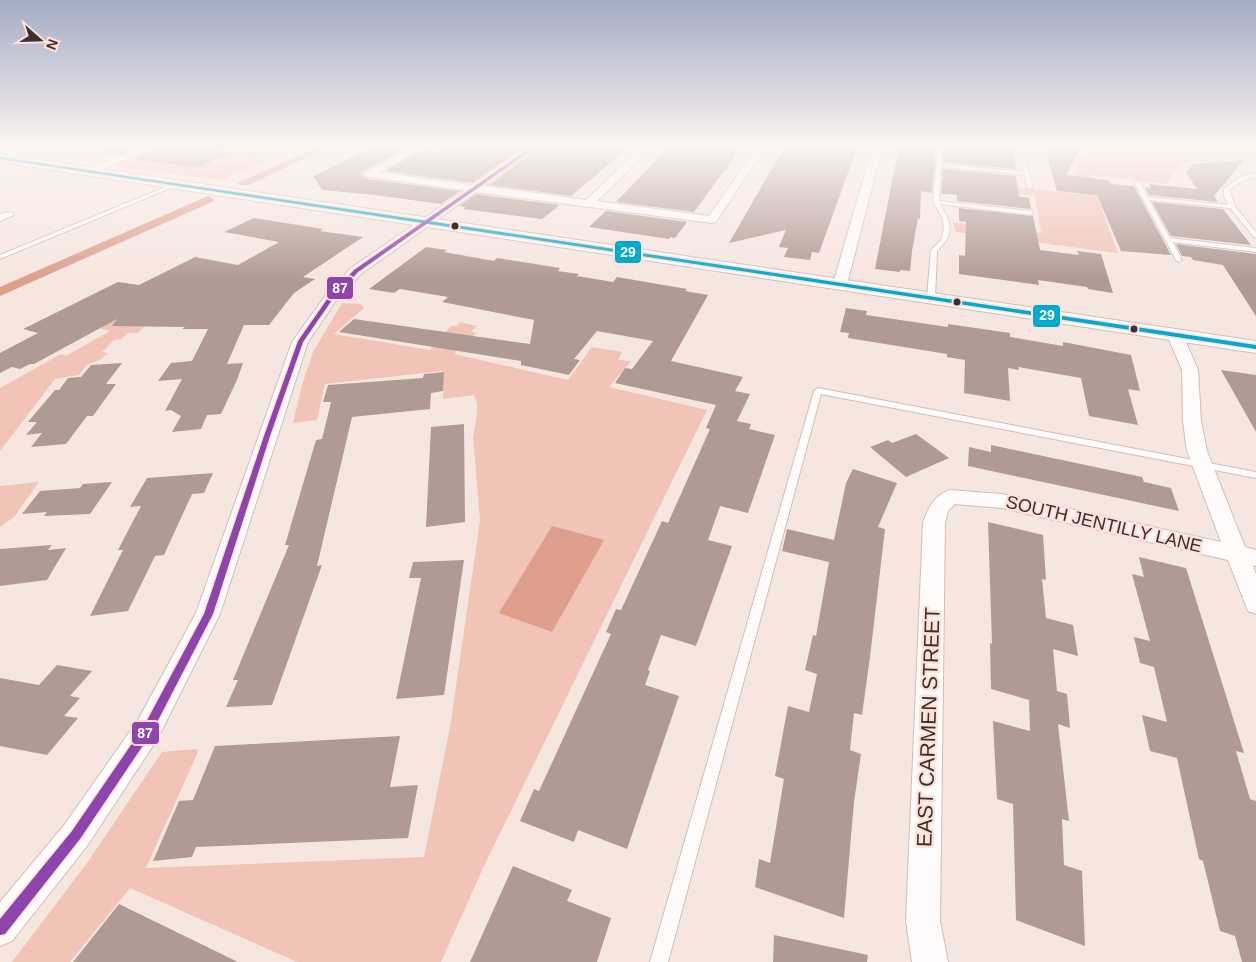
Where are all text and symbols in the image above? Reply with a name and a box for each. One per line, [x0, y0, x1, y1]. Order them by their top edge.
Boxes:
north arrow [15, 15, 65, 65]
text: N [43, 37, 61, 52]
unlabelled marker [450, 221, 460, 231]
line badge: 29 [614, 240, 642, 264]
text: 29 [620, 244, 636, 260]
line badge: 87 [326, 276, 354, 300]
text: 87 [332, 280, 348, 296]
unlabelled marker [952, 297, 962, 307]
line badge: 29 [1032, 304, 1061, 328]
text: 29 [1039, 307, 1055, 323]
unlabelled marker [1129, 324, 1139, 334]
street label: SOUTH JENTILLY LANE [1004, 492, 1204, 556]
street label: EAST CARMEN STREET [912, 607, 944, 847]
line badge: 87 [131, 721, 160, 745]
text: 87 [137, 725, 153, 741]

